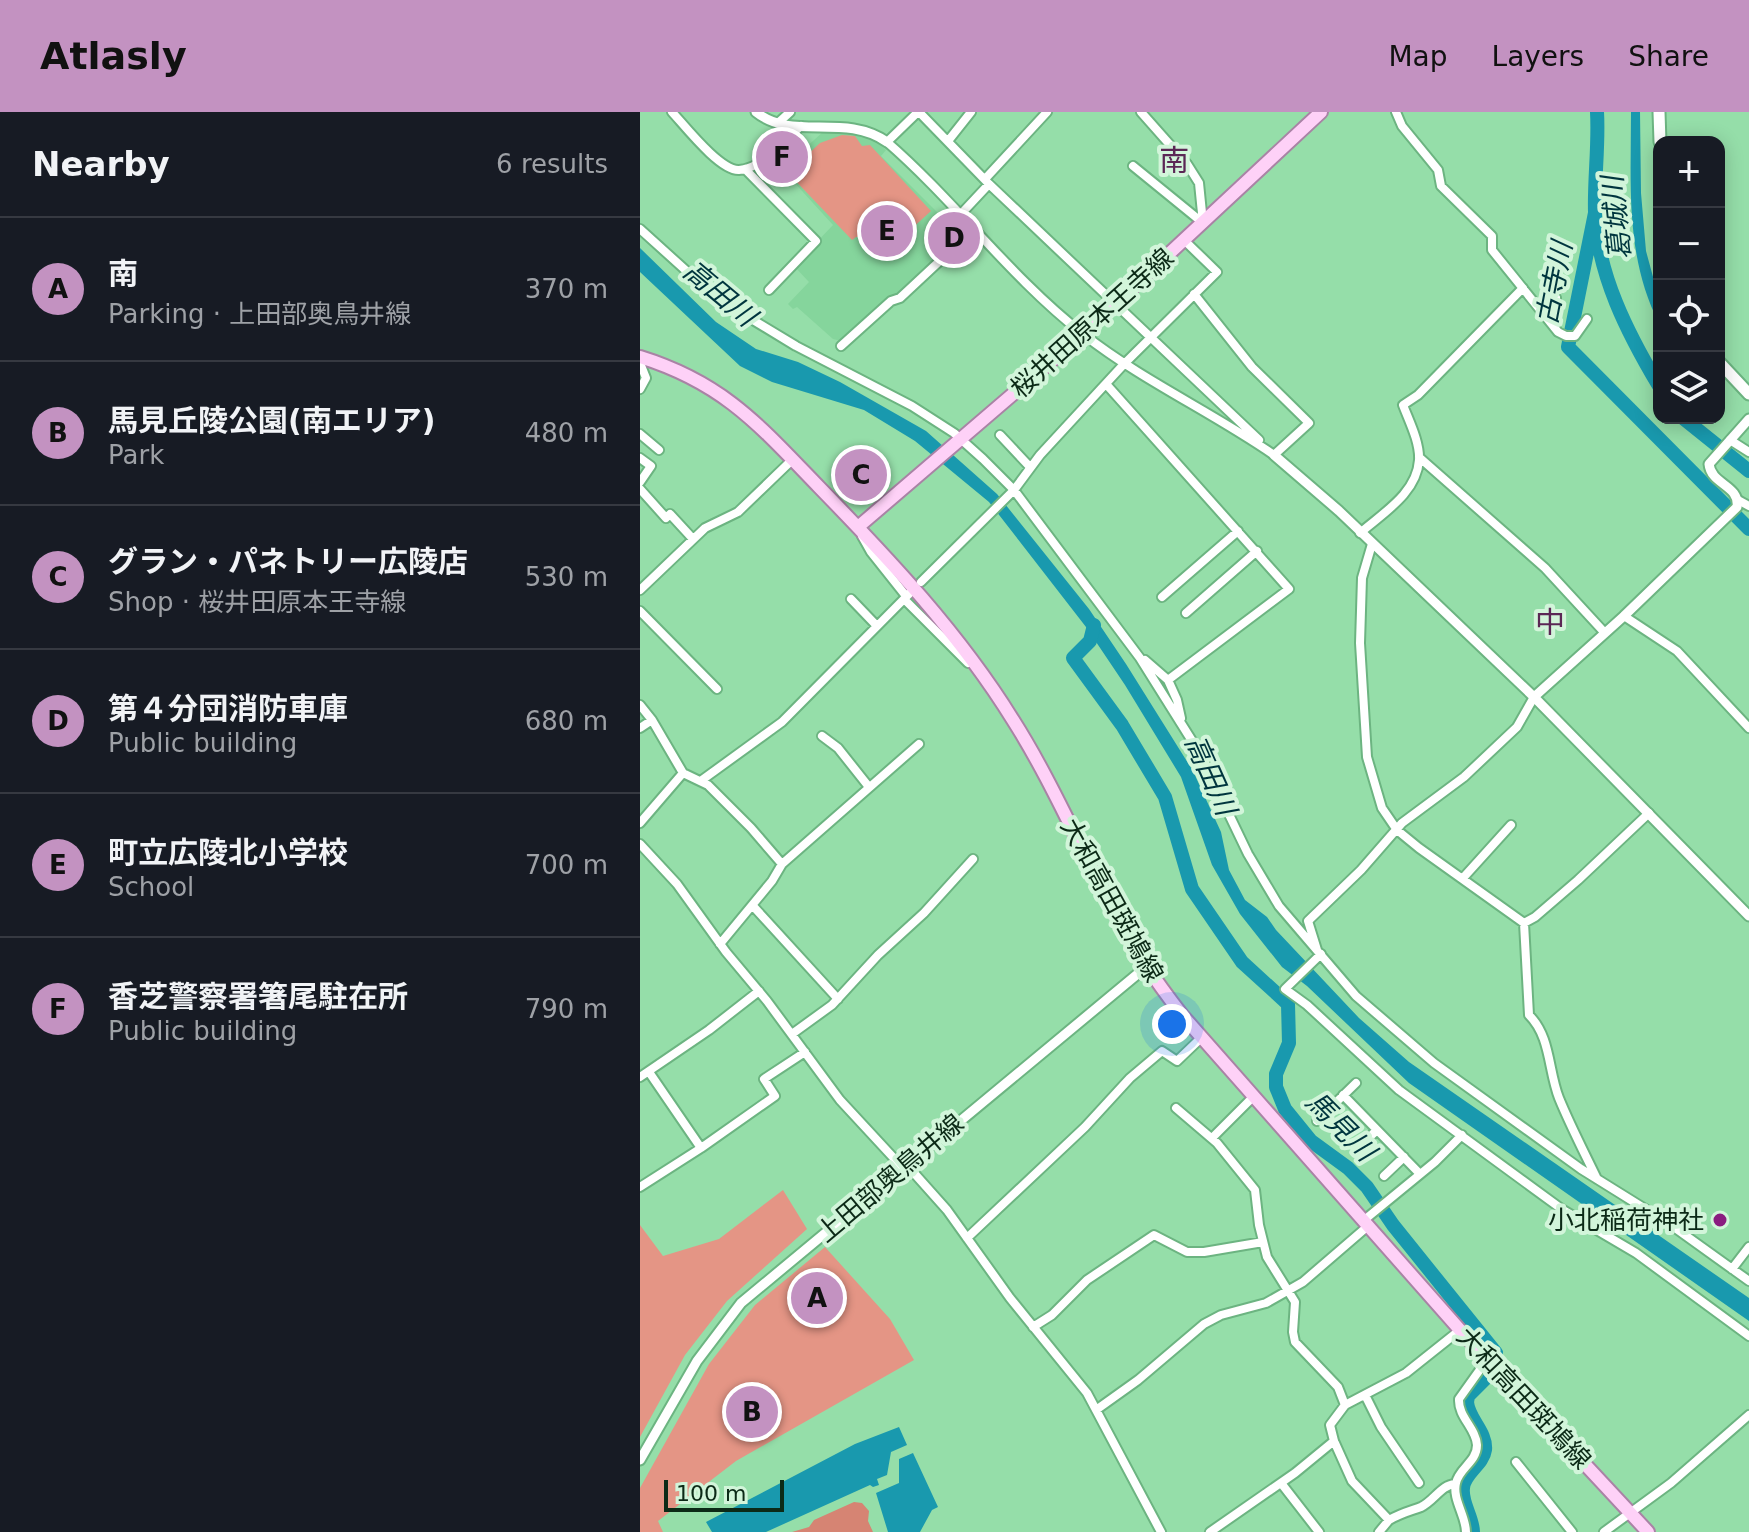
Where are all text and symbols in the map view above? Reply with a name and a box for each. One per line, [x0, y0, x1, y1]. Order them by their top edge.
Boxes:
text: Atlasly [40, 34, 187, 78]
text: Map [1388, 40, 1448, 73]
text: Layers [1492, 40, 1584, 73]
text: Share [1628, 40, 1709, 73]
pin: F [756, 127, 808, 187]
map controls [1653, 136, 1725, 424]
button: + [1653, 136, 1725, 208]
district label: 南 [1159, 143, 1189, 178]
text: Nearby [32, 144, 170, 184]
text: 6 results [496, 149, 608, 179]
water label: 葛城川 [1595, 171, 1637, 261]
pin: E [861, 201, 913, 261]
pin: D [928, 208, 980, 268]
button: − [1653, 208, 1725, 280]
water label: 古寺川 [1530, 236, 1579, 327]
street label: 桜井田原本王寺線 [1005, 242, 1179, 404]
water label: 高田川 [677, 254, 765, 335]
text: 南 [108, 256, 138, 291]
text: A [48, 274, 68, 304]
text: 370 m [525, 274, 608, 304]
button: locate [1653, 280, 1725, 352]
text: Parking · 上田部奥鳥井線 [108, 299, 411, 329]
button: layers [1653, 352, 1725, 424]
text: 馬見丘陵公園(南エリア) [108, 403, 435, 438]
text: B [48, 418, 68, 448]
text: 480 m [525, 418, 608, 448]
text: Park [108, 440, 164, 470]
pin: C [835, 445, 887, 505]
text: グラン・パネトリー広陵店 [108, 544, 468, 579]
text: C [48, 562, 68, 592]
text: 530 m [525, 562, 608, 592]
text: Shop · 桜井田原本王寺線 [108, 587, 406, 617]
district label: 中 [1535, 605, 1565, 640]
text: 第４分団消防車庫 [108, 691, 348, 726]
text: D [47, 706, 69, 736]
text: 680 m [525, 706, 608, 736]
text: Public building [108, 728, 297, 758]
water label: 高田川 [1178, 730, 1244, 823]
street label: 大和高田斑鳩線 [1055, 813, 1169, 987]
text: 町立広陵北小学校 [108, 835, 348, 870]
text: E [49, 850, 67, 880]
text: 700 m [525, 850, 608, 880]
text: School [108, 872, 194, 902]
text: 香芝警察署箸尾駐在所 [108, 979, 408, 1014]
text: F [49, 994, 67, 1024]
text: 790 m [525, 994, 608, 1024]
your location [1152, 1004, 1192, 1044]
text: Public building [108, 1016, 297, 1046]
water label: 馬見川 [1299, 1085, 1384, 1170]
street label: 上田部奥鳥井線 [811, 1108, 969, 1248]
place label: 小北稲荷神社 [1548, 1205, 1704, 1235]
marker: 小北稲荷神社 [1711, 1211, 1729, 1229]
pin: A [791, 1268, 843, 1328]
street label: 大和高田斑鳩線 [1451, 1321, 1597, 1475]
pin: B [726, 1382, 778, 1442]
scale bar [664, 1476, 784, 1512]
text: 100 m [676, 1481, 746, 1506]

